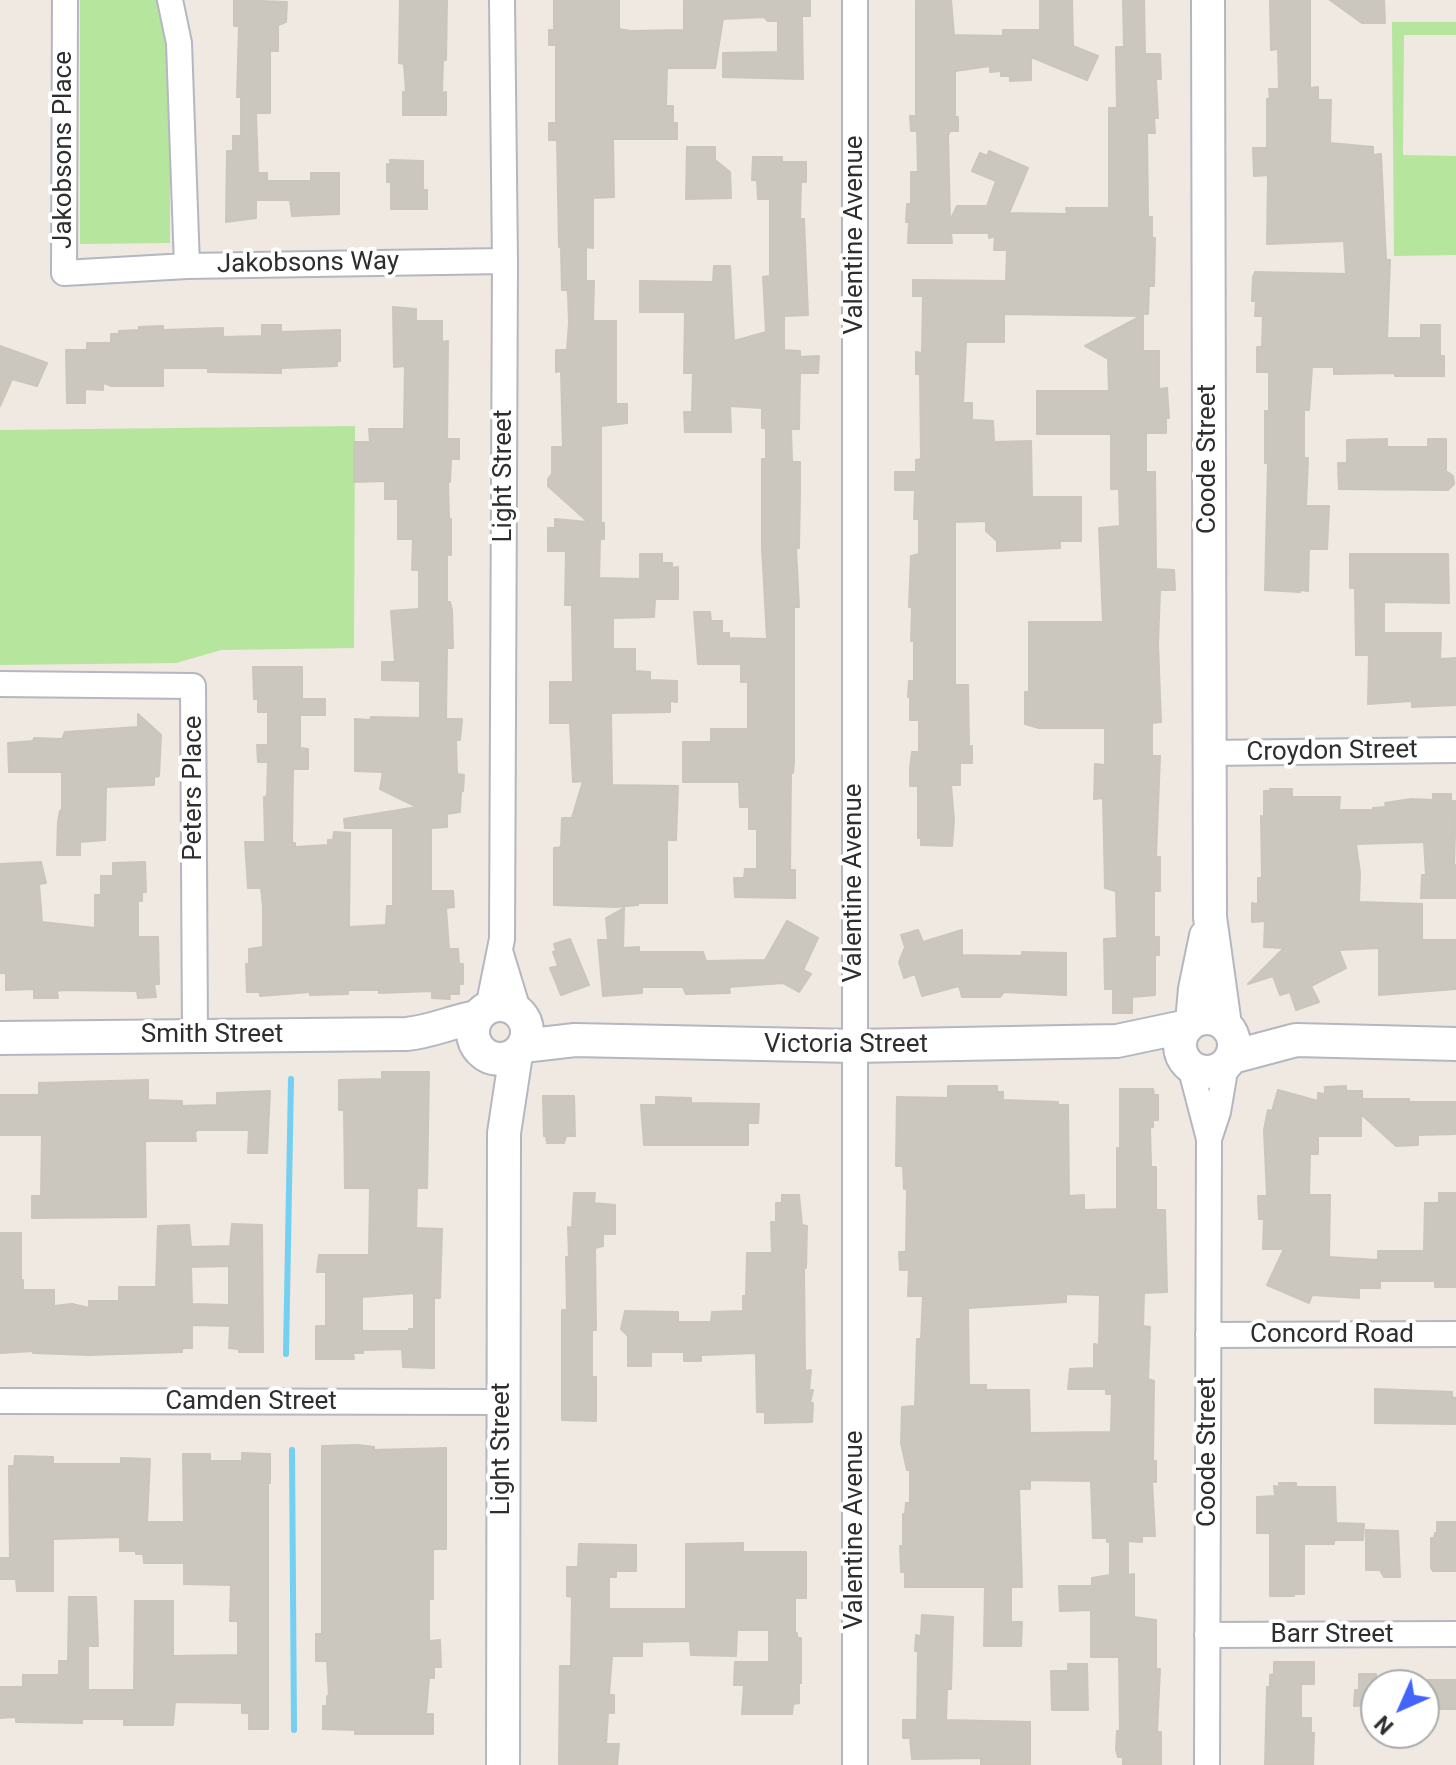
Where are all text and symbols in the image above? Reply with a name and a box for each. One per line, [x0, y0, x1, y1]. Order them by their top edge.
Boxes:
street label: Jakobsons Place [48, 51, 80, 249]
street label: Valentine Avenue [839, 135, 871, 335]
street label: Jakobsons Way [217, 247, 399, 281]
street label: Coode Street [1192, 384, 1224, 534]
street label: Light Street [488, 410, 520, 542]
street label: Peters Place [178, 715, 210, 861]
street label: Croydon Street [1246, 735, 1418, 769]
street label: Valentine Avenue [838, 783, 870, 983]
street label: Smith Street [141, 1019, 283, 1051]
street label: Victoria Street [764, 1029, 928, 1061]
street label: Concord Road [1250, 1319, 1414, 1351]
street label: Coode Street [1192, 1377, 1224, 1527]
street label: Light Street [486, 1383, 518, 1515]
street label: Camden Street [165, 1386, 337, 1418]
street label: Valentine Avenue [839, 1430, 871, 1630]
street label: Barr Street [1270, 1619, 1394, 1651]
north arrow [1360, 1669, 1440, 1749]
text: N [1370, 1711, 1398, 1739]

